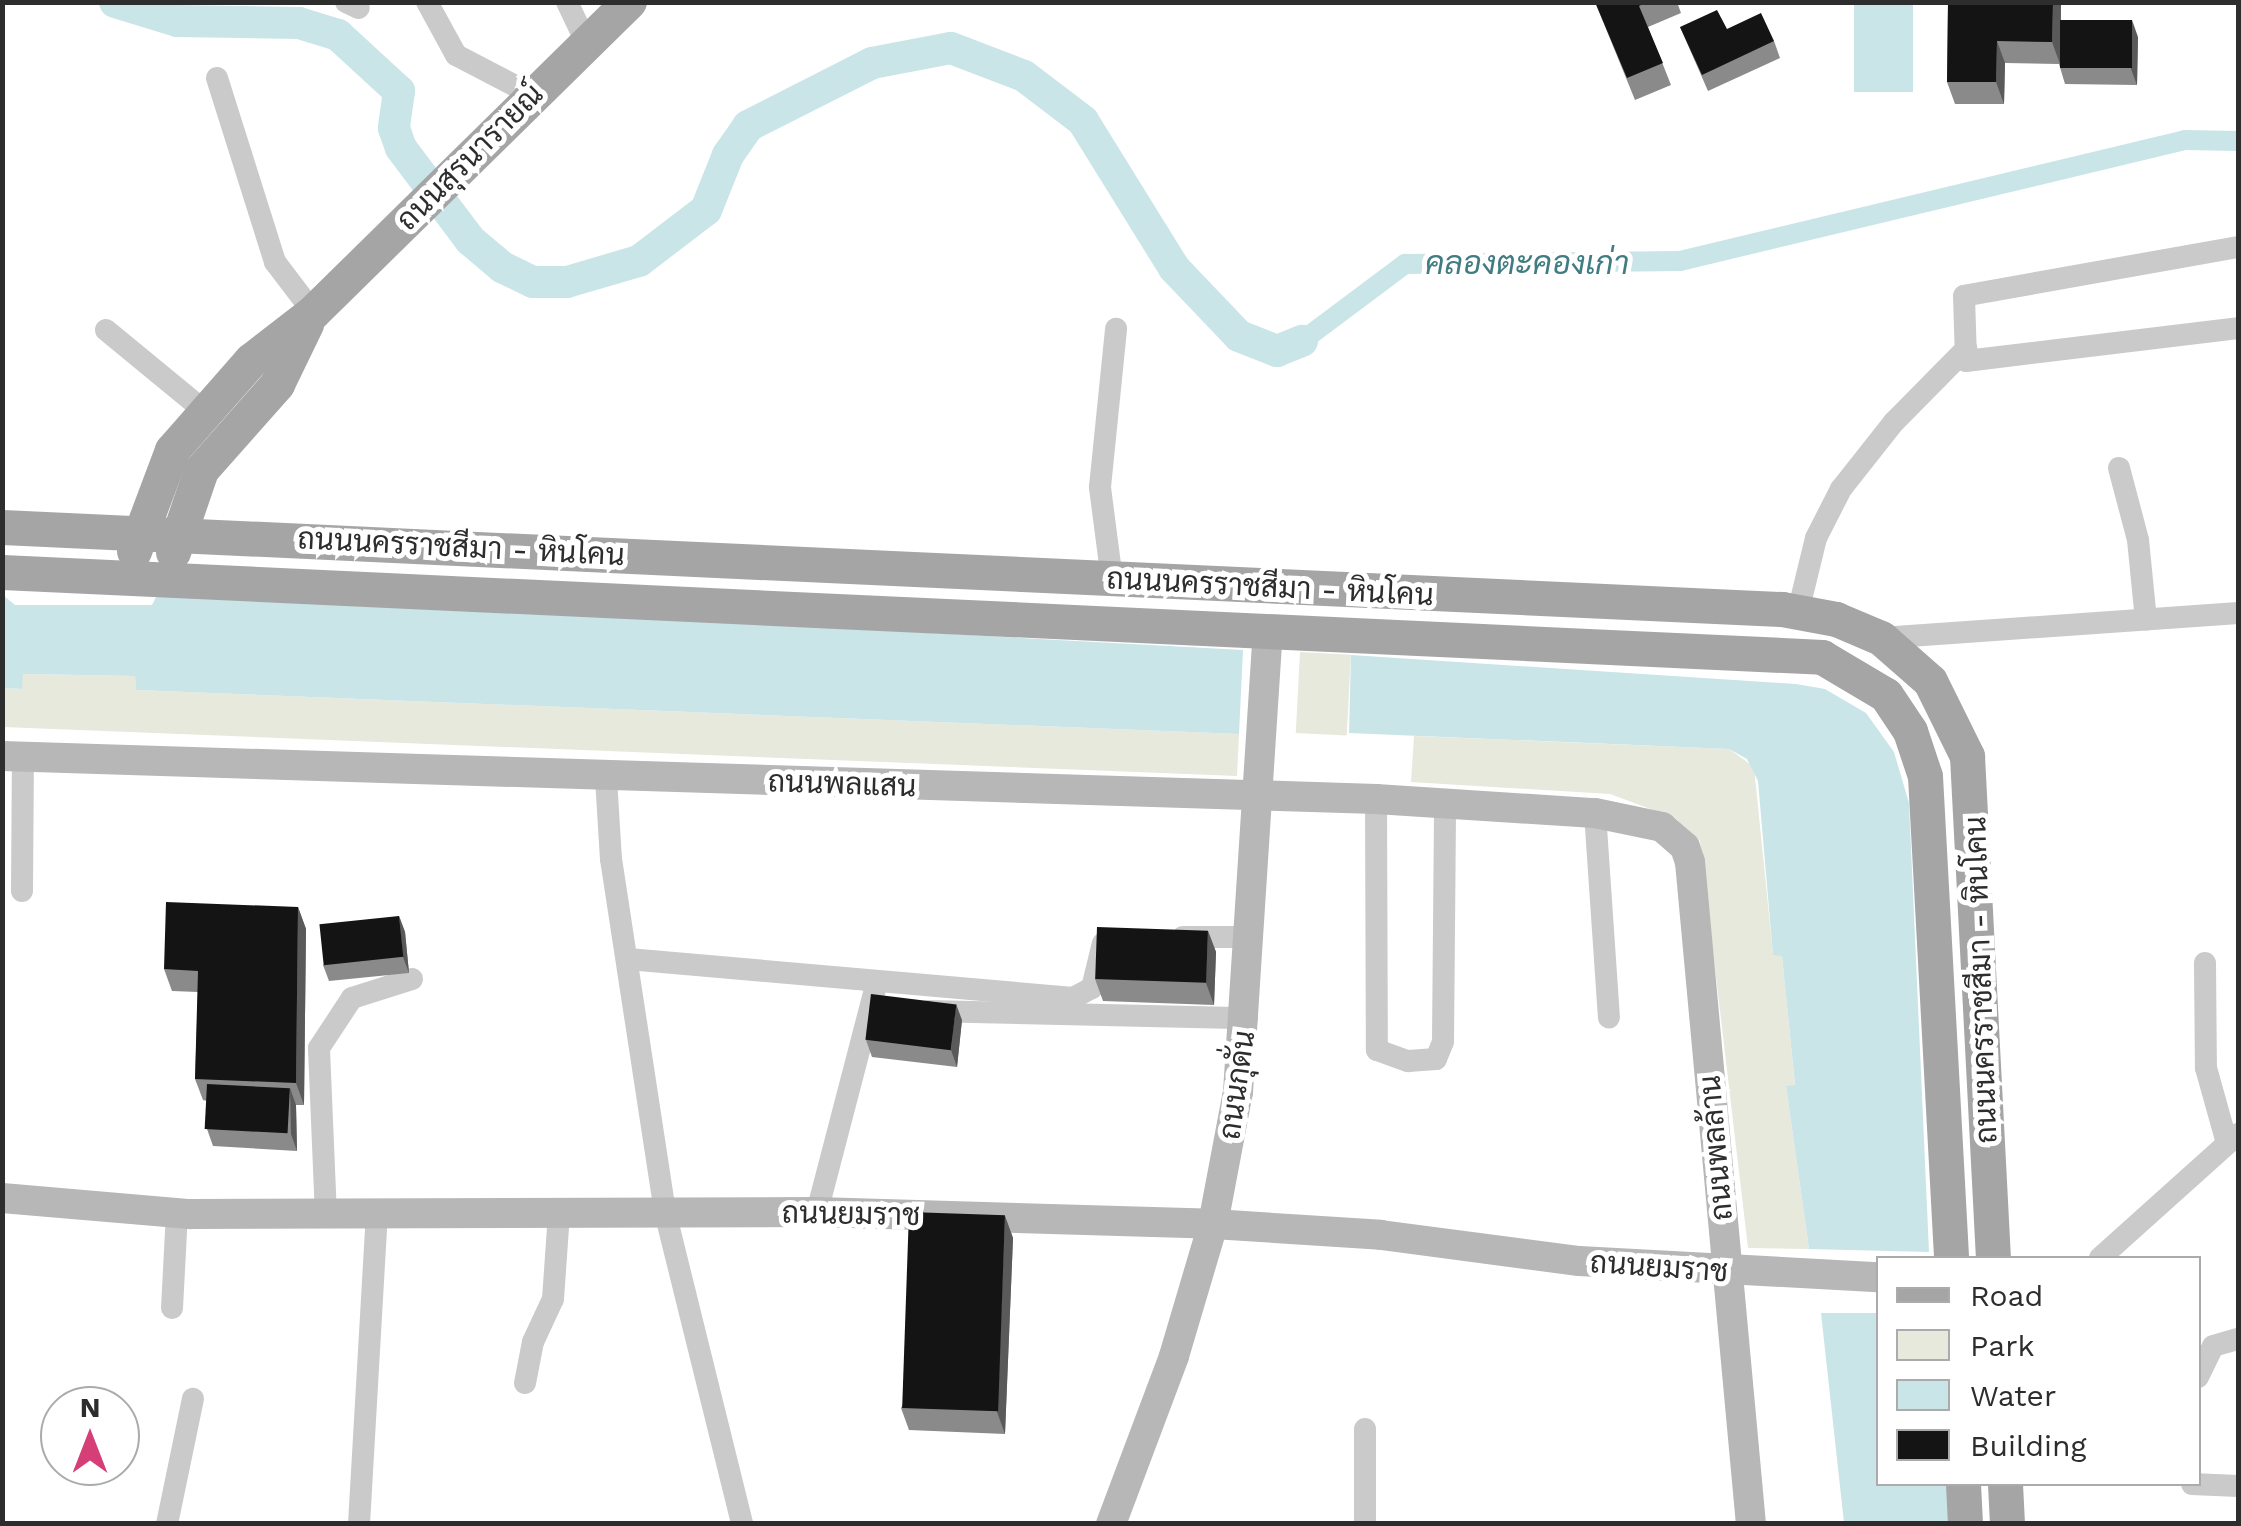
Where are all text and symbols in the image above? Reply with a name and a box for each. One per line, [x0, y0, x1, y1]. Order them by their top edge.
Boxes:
street label: ถนนสุรนารายณ์ [389, 76, 551, 238]
water label: คลองตะคองเก่า [1425, 244, 1629, 282]
street label: ถนนนครราชสีมา - หินโคน [297, 520, 625, 574]
street label: ถนนนครราชสีมา - หินโคน [1106, 560, 1434, 614]
street label: ถนนพลแสน [767, 763, 917, 805]
street label: ถนนนครราชสีมา - หินโคน [1957, 816, 2005, 1144]
street label: ถนนกุดั่น [1212, 1028, 1262, 1142]
street label: ถนนพลล้าน [1692, 1074, 1740, 1222]
street label: ถนนยมราช [781, 1195, 921, 1233]
street label: ถนนยมราช [1589, 1244, 1729, 1290]
legend [1876, 1256, 2201, 1486]
text: Road [1970, 1278, 2043, 1313]
text: Park [1970, 1328, 2035, 1363]
text: Water [1970, 1378, 2056, 1413]
north arrow [40, 1386, 140, 1486]
text: N [80, 1391, 100, 1424]
text: Building [1970, 1428, 2087, 1463]

